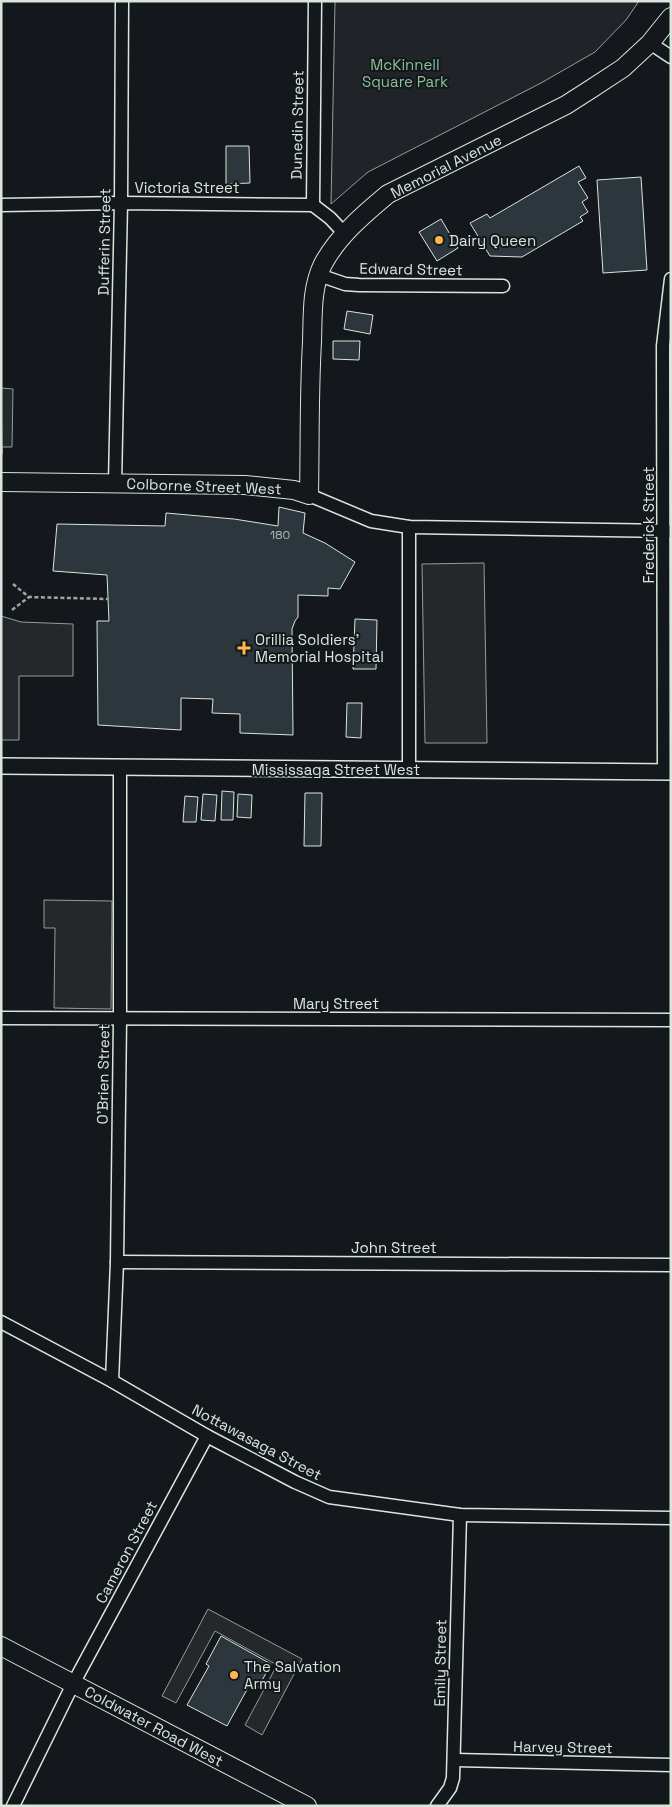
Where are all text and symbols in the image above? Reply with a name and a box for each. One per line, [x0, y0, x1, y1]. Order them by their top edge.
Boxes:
park label: McKinnell Square Park [362, 55, 448, 91]
street label: Dunedin Street [287, 70, 307, 180]
street label: Memorial Avenue [387, 130, 505, 202]
street label: Victoria Street [134, 178, 240, 197]
street label: Dufferin Street [94, 188, 114, 296]
place label: Dairy Queen [449, 231, 536, 250]
marker: Dairy Queen [433, 234, 445, 246]
street label: Edward Street [359, 259, 463, 279]
street label: Frederick Street [639, 466, 658, 583]
street label: Colborne Street West [126, 474, 282, 498]
house number: 180 [270, 527, 290, 543]
place label: Orillia Soldiers' Memorial Hospital [255, 630, 384, 666]
marker: Orillia Soldiers' Memorial Hospital [237, 641, 251, 655]
street label: Mississaga Street West [252, 760, 420, 779]
street label: Mary Street [293, 994, 379, 1013]
street label: O'Brien Street [93, 1023, 113, 1124]
street label: John Street [351, 1238, 437, 1257]
street label: Nottawasaga Street [189, 1400, 325, 1484]
street label: Cameron Street [91, 1497, 161, 1607]
street label: Emily Street [430, 1619, 450, 1707]
place label: The Salvation Army [244, 1657, 341, 1693]
marker: The Salvation Army [228, 1669, 240, 1681]
street label: Coldwater Road West [81, 1681, 227, 1771]
street label: Harvey Street [513, 1737, 613, 1757]

